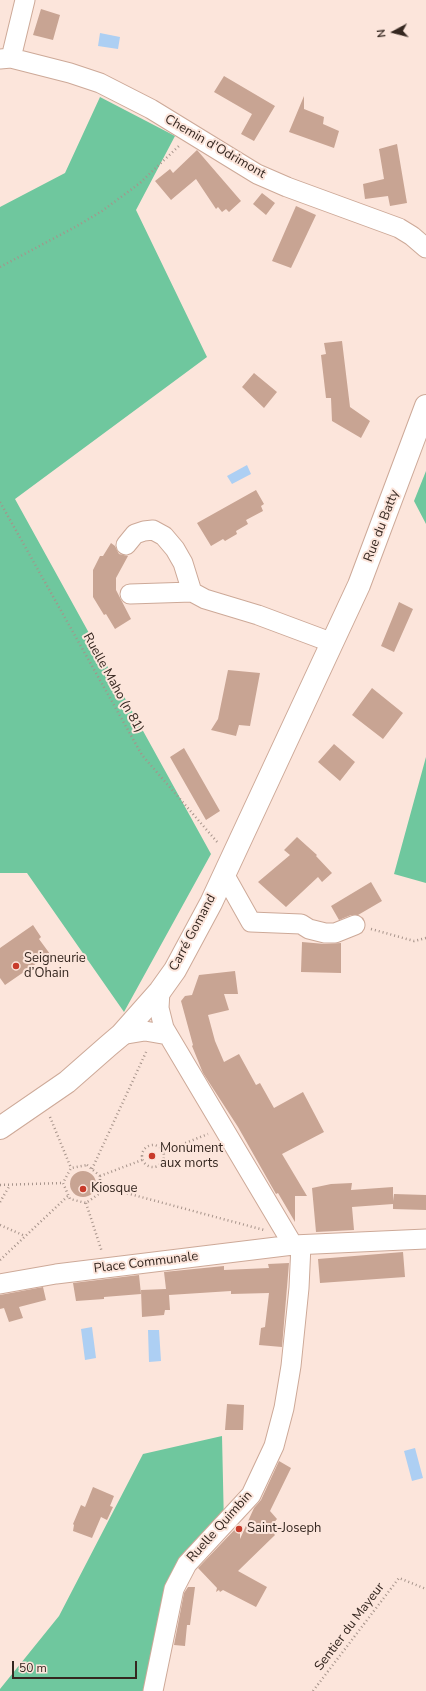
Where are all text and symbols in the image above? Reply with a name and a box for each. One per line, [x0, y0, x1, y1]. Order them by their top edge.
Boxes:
north arrow [374, 12, 414, 52]
text: N [374, 29, 390, 39]
street label: Chemin d'Odrimont [162, 112, 268, 182]
street label: Rue du Batty [361, 488, 403, 564]
street label: Ruelle Maho (n 81) [79, 631, 147, 735]
street label: Carré Gomand [166, 892, 220, 974]
place label: Seigneurie d’Ohain [24, 951, 86, 982]
marker: Seigneurie d’Ohain [11, 961, 21, 971]
place label: Monument aux morts [160, 1141, 223, 1172]
marker: Monument aux morts [147, 1151, 157, 1161]
place label: Kiosque [91, 1181, 137, 1197]
marker: Kiosque [78, 1184, 88, 1194]
street label: Place Communale [93, 1249, 199, 1277]
street label: Ruelle Quimbin [184, 1488, 256, 1566]
place label: Saint-Joseph [247, 1521, 321, 1537]
marker: Saint-Joseph [234, 1524, 244, 1534]
street label: Sentier du Mayeur [312, 1580, 388, 1674]
scale bar [14, 1653, 139, 1679]
text: 50 m [19, 1660, 47, 1676]

